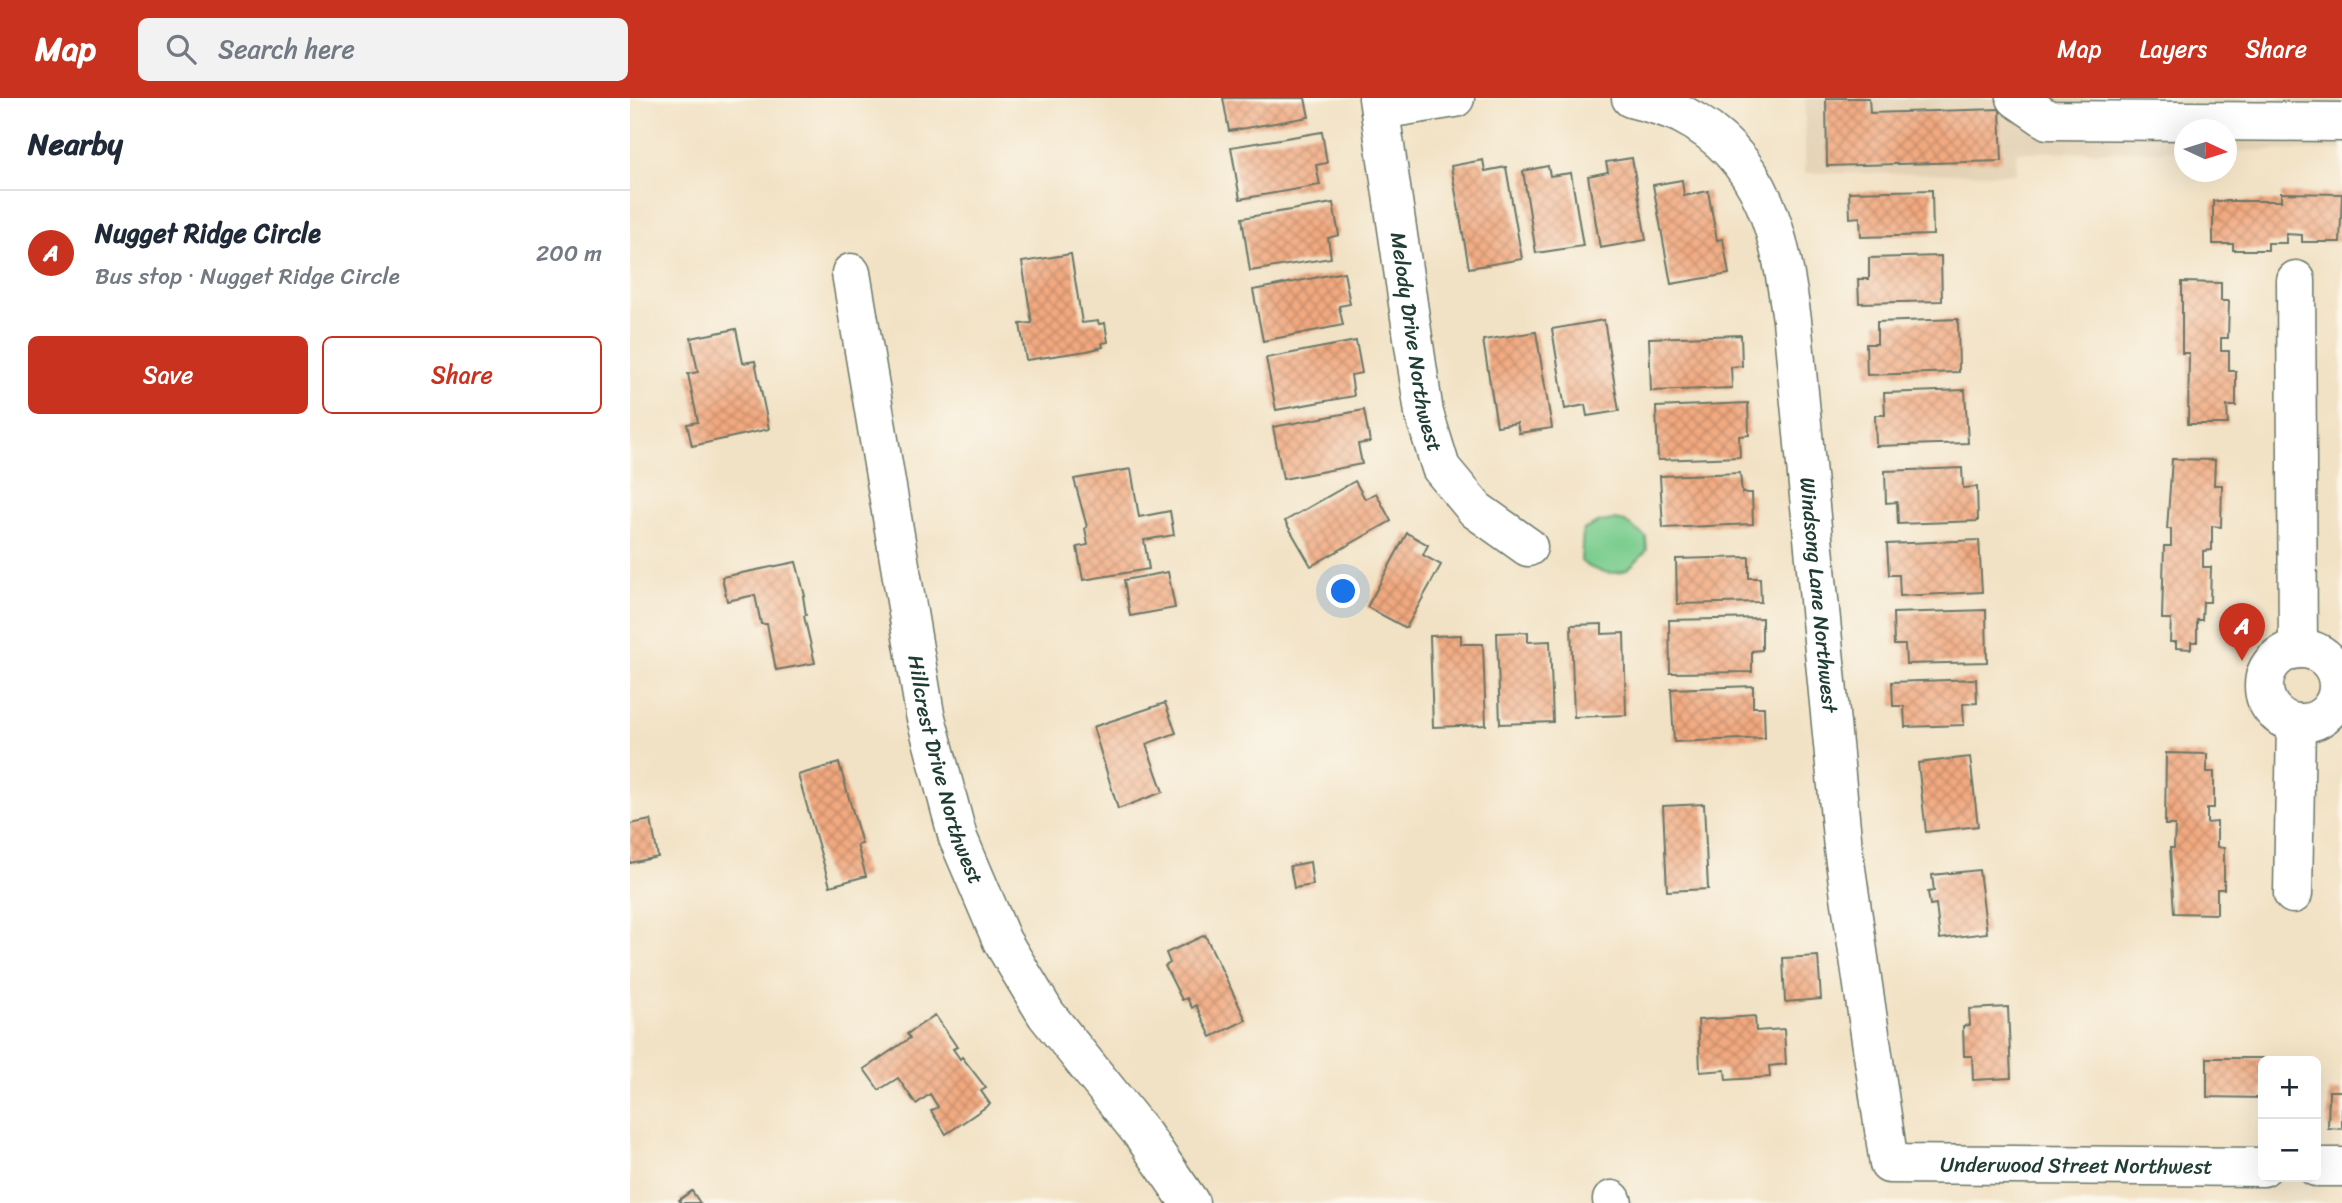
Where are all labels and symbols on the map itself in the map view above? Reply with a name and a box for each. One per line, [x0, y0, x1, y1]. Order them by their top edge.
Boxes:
north arrow [2174, 119, 2237, 182]
street label: Melody Drive Northwest [1379, 229, 1454, 457]
street label: Windsong Lane Northwest [1788, 476, 1849, 716]
your location [1326, 574, 1360, 608]
pin: A [2219, 603, 2265, 661]
street label: Hillcrest Drive Northwest [896, 652, 995, 891]
street label: Underwood Street Northwest [1940, 1145, 2213, 1186]

